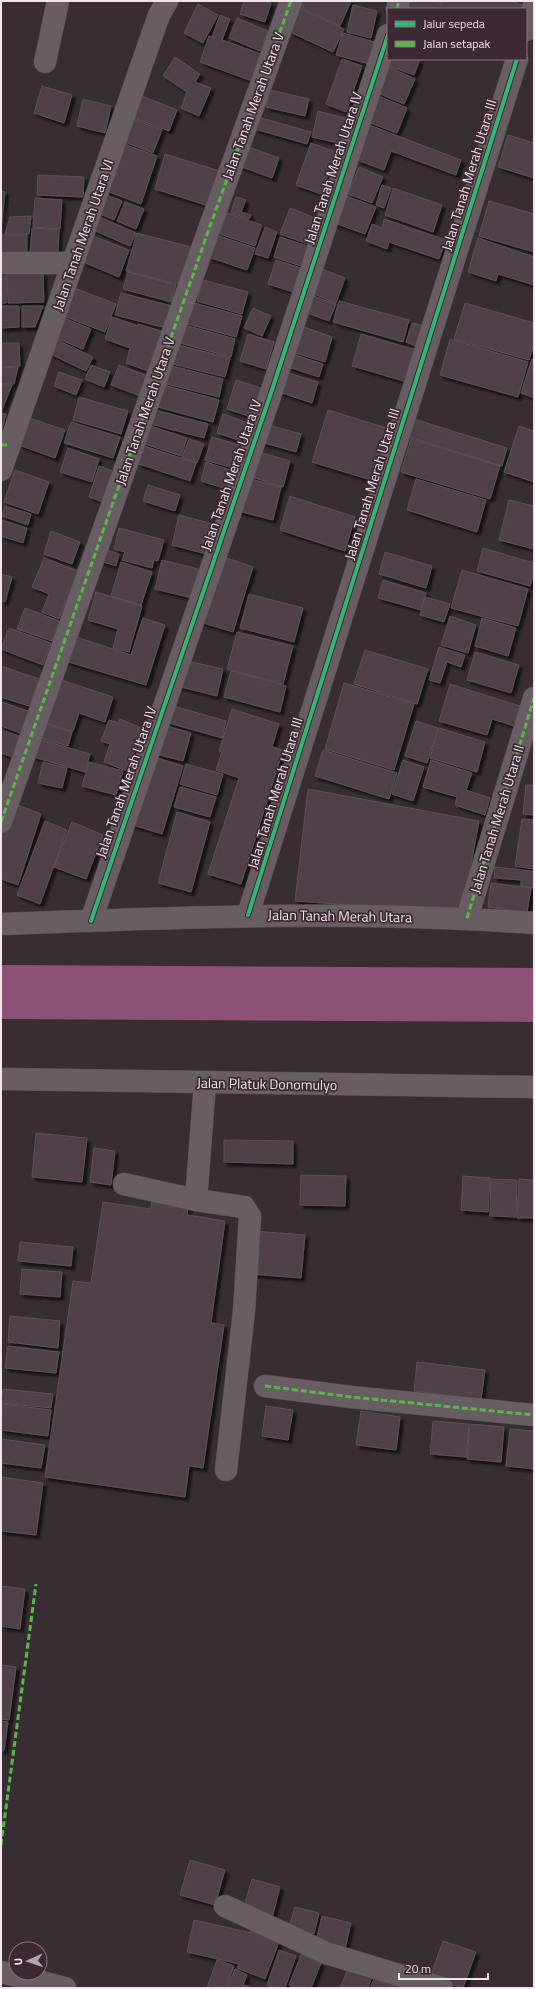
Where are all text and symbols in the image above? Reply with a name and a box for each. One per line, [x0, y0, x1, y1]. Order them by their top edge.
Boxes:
legend [387, 8, 527, 60]
text: Jalur sepeda [423, 14, 485, 33]
street label: Jalan Tanah Merah Utara V [216, 29, 289, 182]
text: Jalan setapak [423, 34, 491, 53]
street label: Jalan Tanah Merah Utara IV [298, 89, 367, 247]
street label: Jalan Tanah Merah Utara III [435, 96, 502, 253]
street label: Jalan Tanah Merah Utara VI [47, 156, 118, 313]
street label: Jalan Tanah Merah Utara V [109, 334, 180, 488]
street label: Jalan Tanah Merah Utara IV [195, 396, 266, 553]
street label: Jalan Tanah Merah Utara III [338, 405, 405, 562]
street label: Jalan Tanah Merah Utara IV [90, 703, 161, 860]
street label: Jalan Tanah Merah Utara III [241, 714, 308, 871]
street label: Jalan Tanah Merah Utara II [464, 742, 529, 896]
street label: Jalan Tanah Merah Utara [268, 904, 412, 927]
street label: Jalan Platuk Donomulyo [197, 1072, 337, 1095]
north arrow [8, 1941, 48, 1981]
scale bar [399, 1955, 488, 1981]
text: U [10, 1958, 26, 1966]
text: 20 m [405, 1959, 431, 1978]

